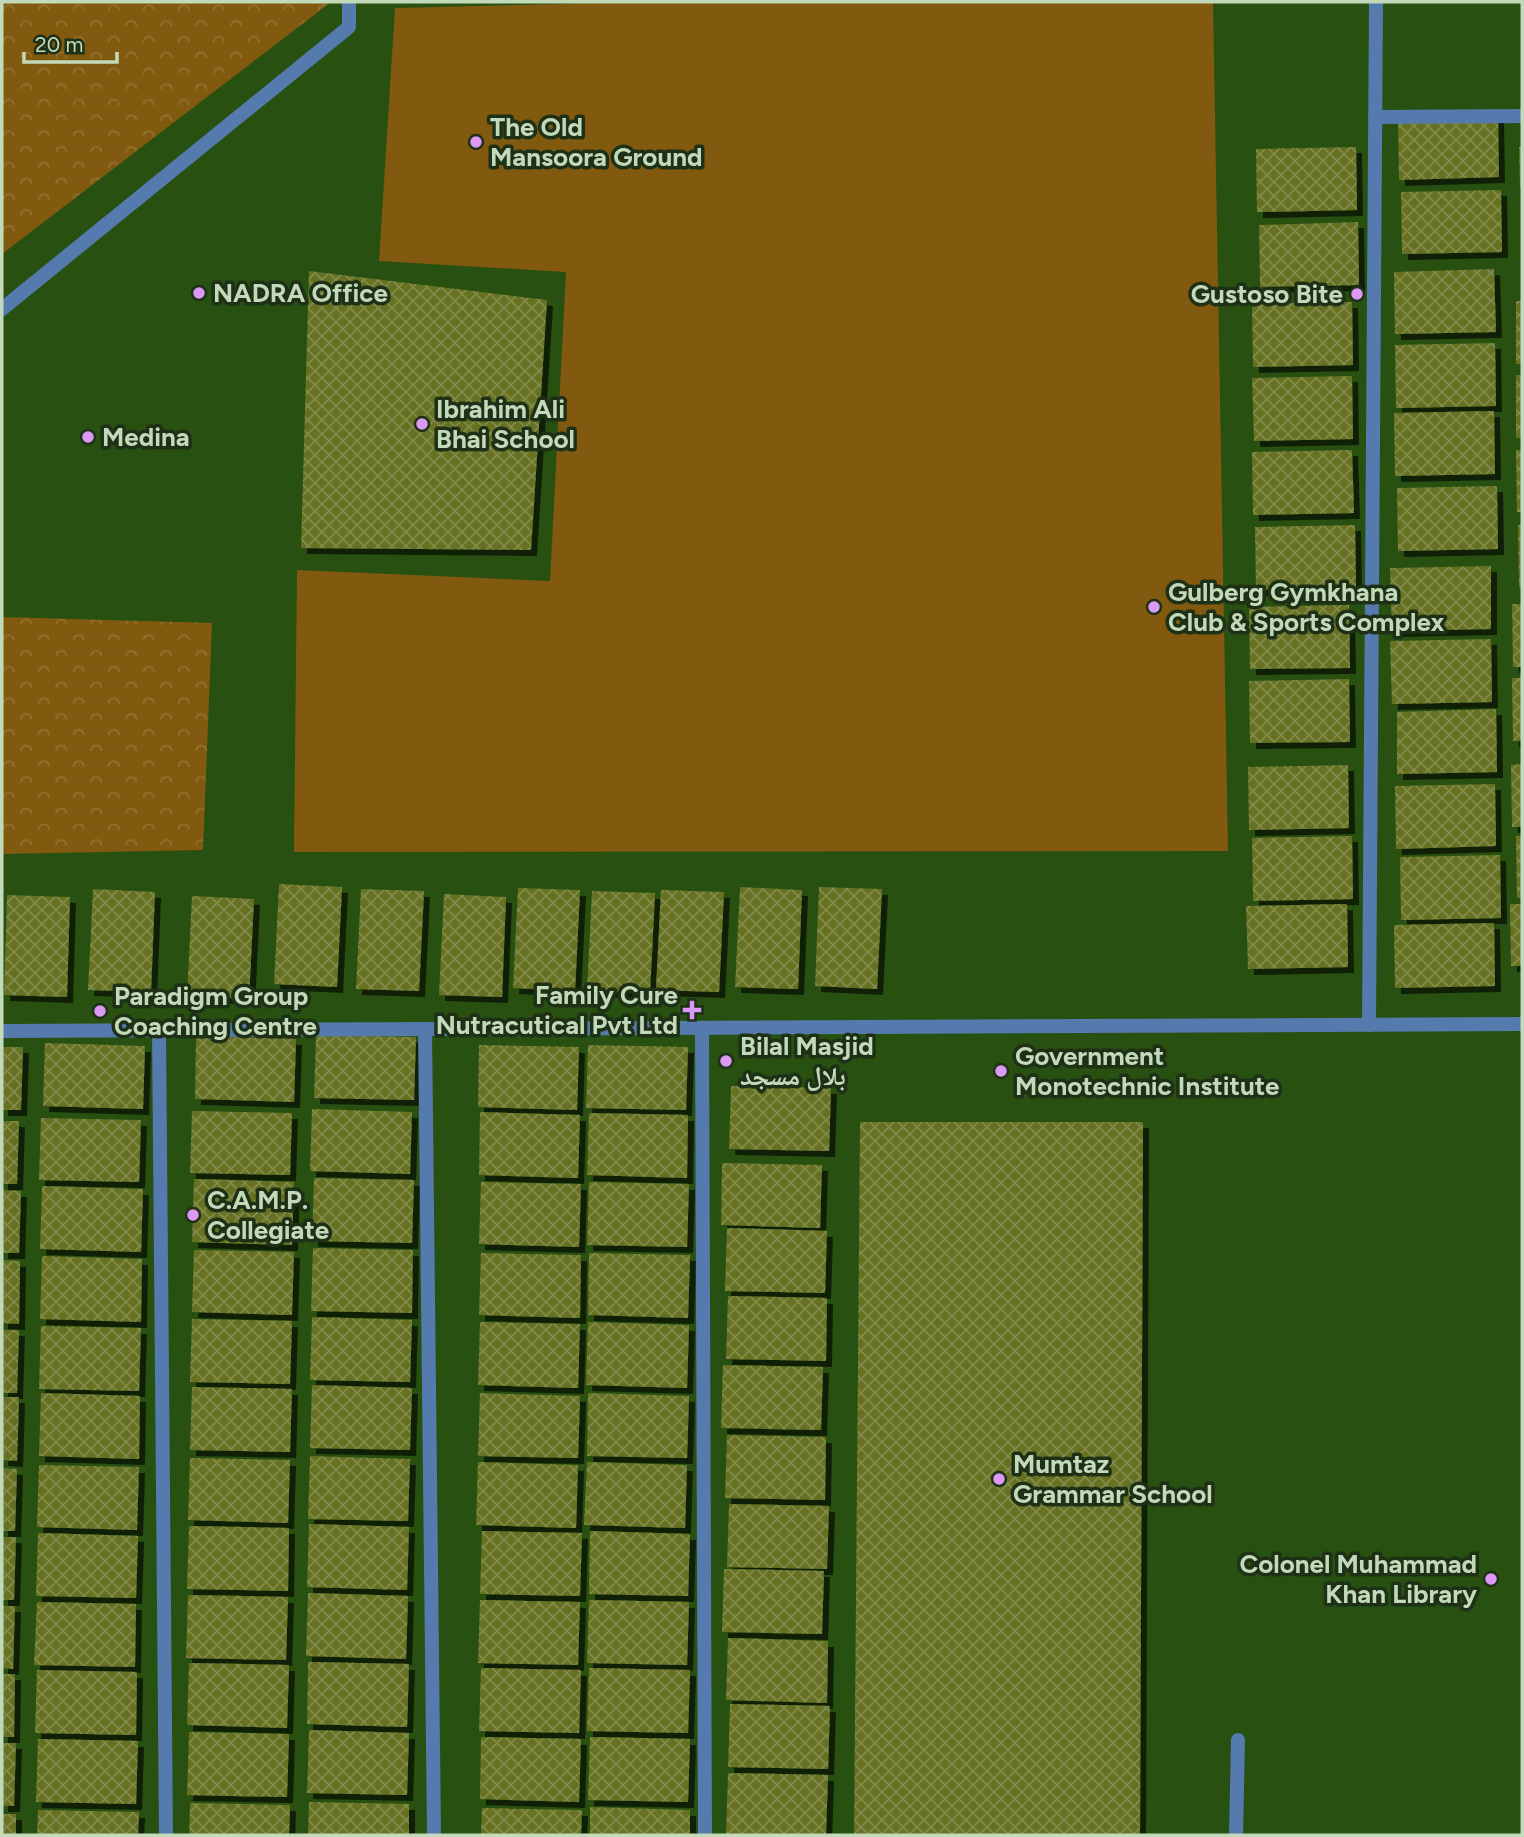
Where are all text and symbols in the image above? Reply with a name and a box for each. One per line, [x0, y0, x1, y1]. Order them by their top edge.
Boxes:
scale bar [24, 21, 117, 65]
text: 20 m [35, 32, 83, 57]
place label: The Old Mansoora Ground [490, 111, 702, 173]
marker: The Old Mansoora Ground [468, 134, 484, 150]
place label: NADRA Office [213, 277, 388, 309]
place label: Gustoso Bite [1191, 278, 1343, 310]
marker: NADRA Office [191, 285, 207, 301]
marker: Gustoso Bite [1349, 286, 1365, 302]
place label: Ibrahim Ali Bhai School [436, 393, 575, 455]
marker: Ibrahim Ali Bhai School [414, 416, 430, 432]
place label: Medina [102, 421, 190, 453]
marker: Medina [80, 429, 96, 445]
place label: Gulberg Gymkhana Club & Sports Complex [1168, 576, 1444, 638]
marker: Gulberg Gymkhana Club & Sports Complex [1146, 599, 1162, 615]
place label: Family Cure Nutracutical Pvt Ltd [436, 979, 678, 1041]
place label: Paradigm Group Coaching Centre [114, 980, 317, 1042]
marker: Family Cure Nutracutical Pvt Ltd [684, 1002, 700, 1018]
marker: Paradigm Group Coaching Centre [92, 1003, 108, 1019]
place label: Bilal Masjid بلال مسجد [740, 1030, 874, 1092]
place label: Government Monotechnic Institute [1015, 1040, 1279, 1102]
marker: Bilal Masjid بلال مسجد [718, 1053, 734, 1069]
marker: Government Monotechnic Institute [993, 1063, 1009, 1079]
place label: C.A.M.P. Collegiate [207, 1184, 329, 1246]
marker: C.A.M.P. Collegiate [185, 1207, 201, 1223]
place label: Mumtaz Grammar School [1013, 1448, 1213, 1510]
marker: Mumtaz Grammar School [991, 1471, 1007, 1487]
place label: Colonel Muhammad Khan Library [1239, 1548, 1477, 1610]
marker: Colonel Muhammad Khan Library [1483, 1571, 1499, 1587]

